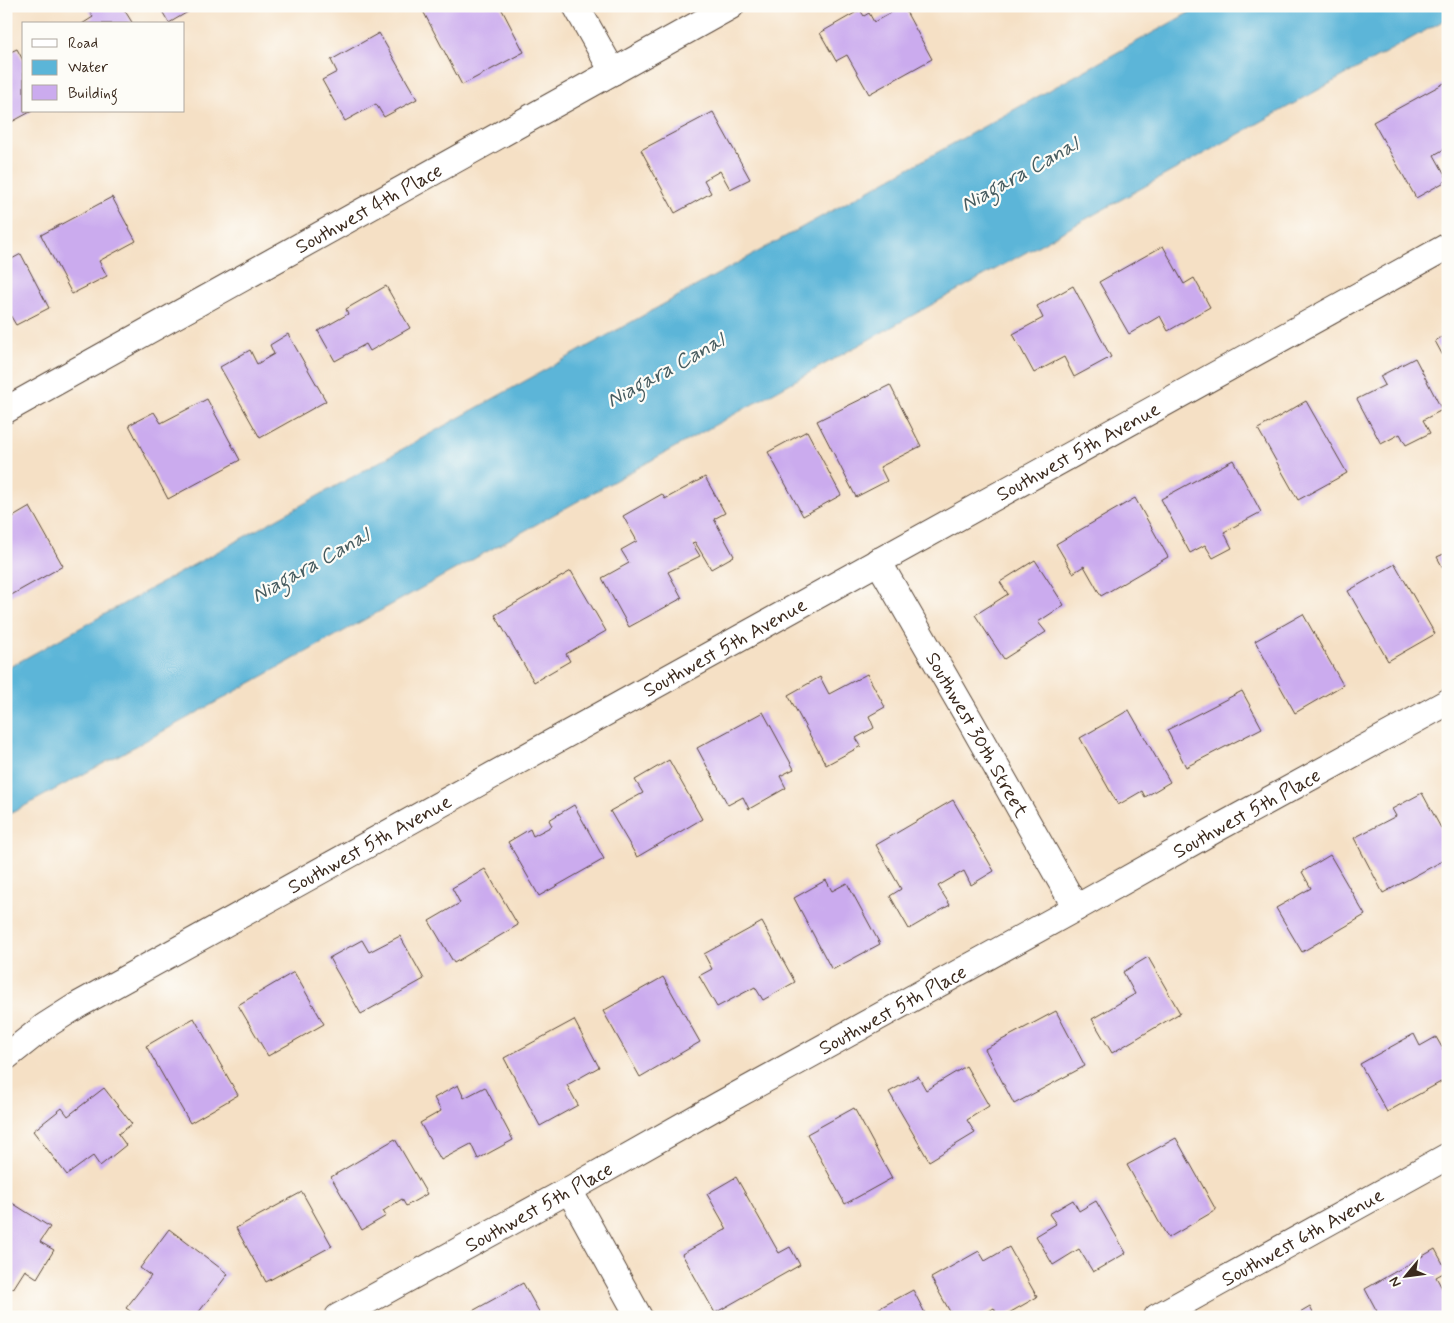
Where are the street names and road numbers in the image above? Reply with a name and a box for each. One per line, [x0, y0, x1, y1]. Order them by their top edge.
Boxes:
street label: Southwest 4th Place [291, 157, 448, 261]
street label: Southwest 5th Avenue [992, 396, 1165, 509]
street label: Southwest 5th Avenue [638, 592, 812, 704]
street label: Southwest 30th Street [918, 647, 1034, 823]
street label: Southwest 5th Place [1168, 762, 1326, 866]
street label: Southwest 5th Avenue [283, 789, 457, 901]
street label: Southwest 5th Place [814, 959, 972, 1062]
street label: Southwest 5th Place [461, 1156, 618, 1260]
street label: Southwest 6th Avenue [1217, 1182, 1389, 1294]

